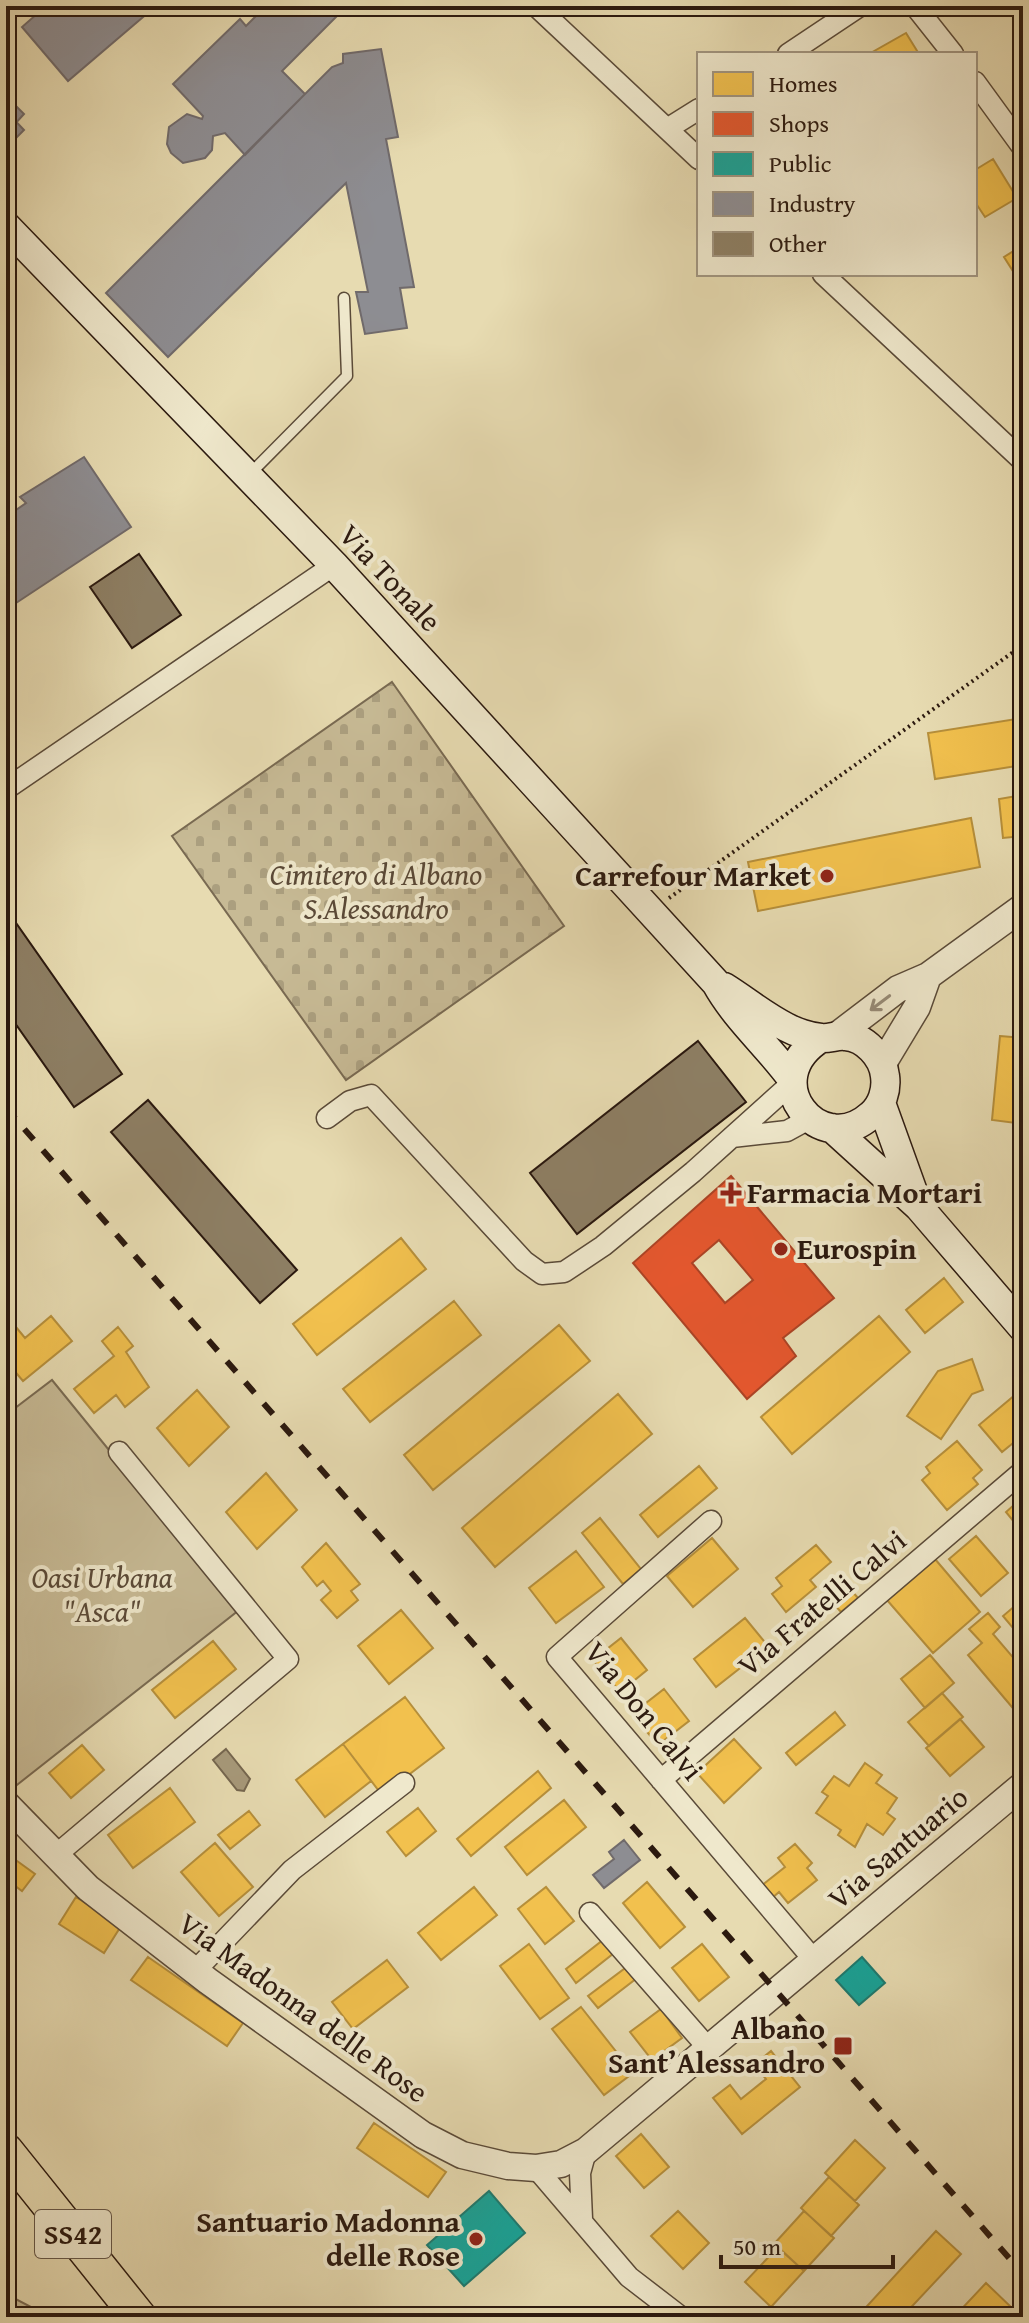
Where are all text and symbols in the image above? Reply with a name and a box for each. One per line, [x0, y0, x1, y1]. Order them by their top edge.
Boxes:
legend [697, 52, 977, 276]
text: Homes [769, 66, 838, 101]
text: Shops [769, 106, 829, 141]
text: Public [769, 146, 832, 181]
text: Industry [769, 186, 856, 221]
text: Other [769, 226, 827, 261]
street label: Via Tonale [329, 514, 452, 641]
park label: Cimitero di Albano S.Alessandro [270, 852, 482, 930]
place label: Carrefour Market [575, 853, 812, 897]
marker: Carrefour Market [818, 867, 836, 885]
one-way arrow [870, 995, 891, 1012]
place label: Farmacia Mortari [747, 1170, 982, 1214]
marker: Farmacia Mortari [722, 1184, 740, 1202]
place label: Eurospin [797, 1226, 917, 1270]
marker: Eurospin [772, 1240, 790, 1258]
street label: Via Fratelli Calvi [727, 1518, 915, 1686]
park label: Oasi Urbana "Asca" [31, 1555, 173, 1633]
street label: Via Don Calvi [575, 1631, 715, 1790]
street label: Via Santuario [817, 1775, 977, 1919]
street label: Via Madonna delle Rose [169, 1901, 438, 2113]
place label: Albano Sant’Alessandro [608, 2006, 825, 2084]
marker: Albano Sant’Alessandro [832, 2035, 854, 2057]
place label: Santuario Madonna delle Rose [196, 2199, 461, 2277]
road number: SS42 [35, 2210, 111, 2258]
scale bar [721, 2219, 893, 2269]
text: 50 m [733, 2229, 781, 2264]
marker: Santuario Madonna delle Rose [467, 2230, 485, 2248]

